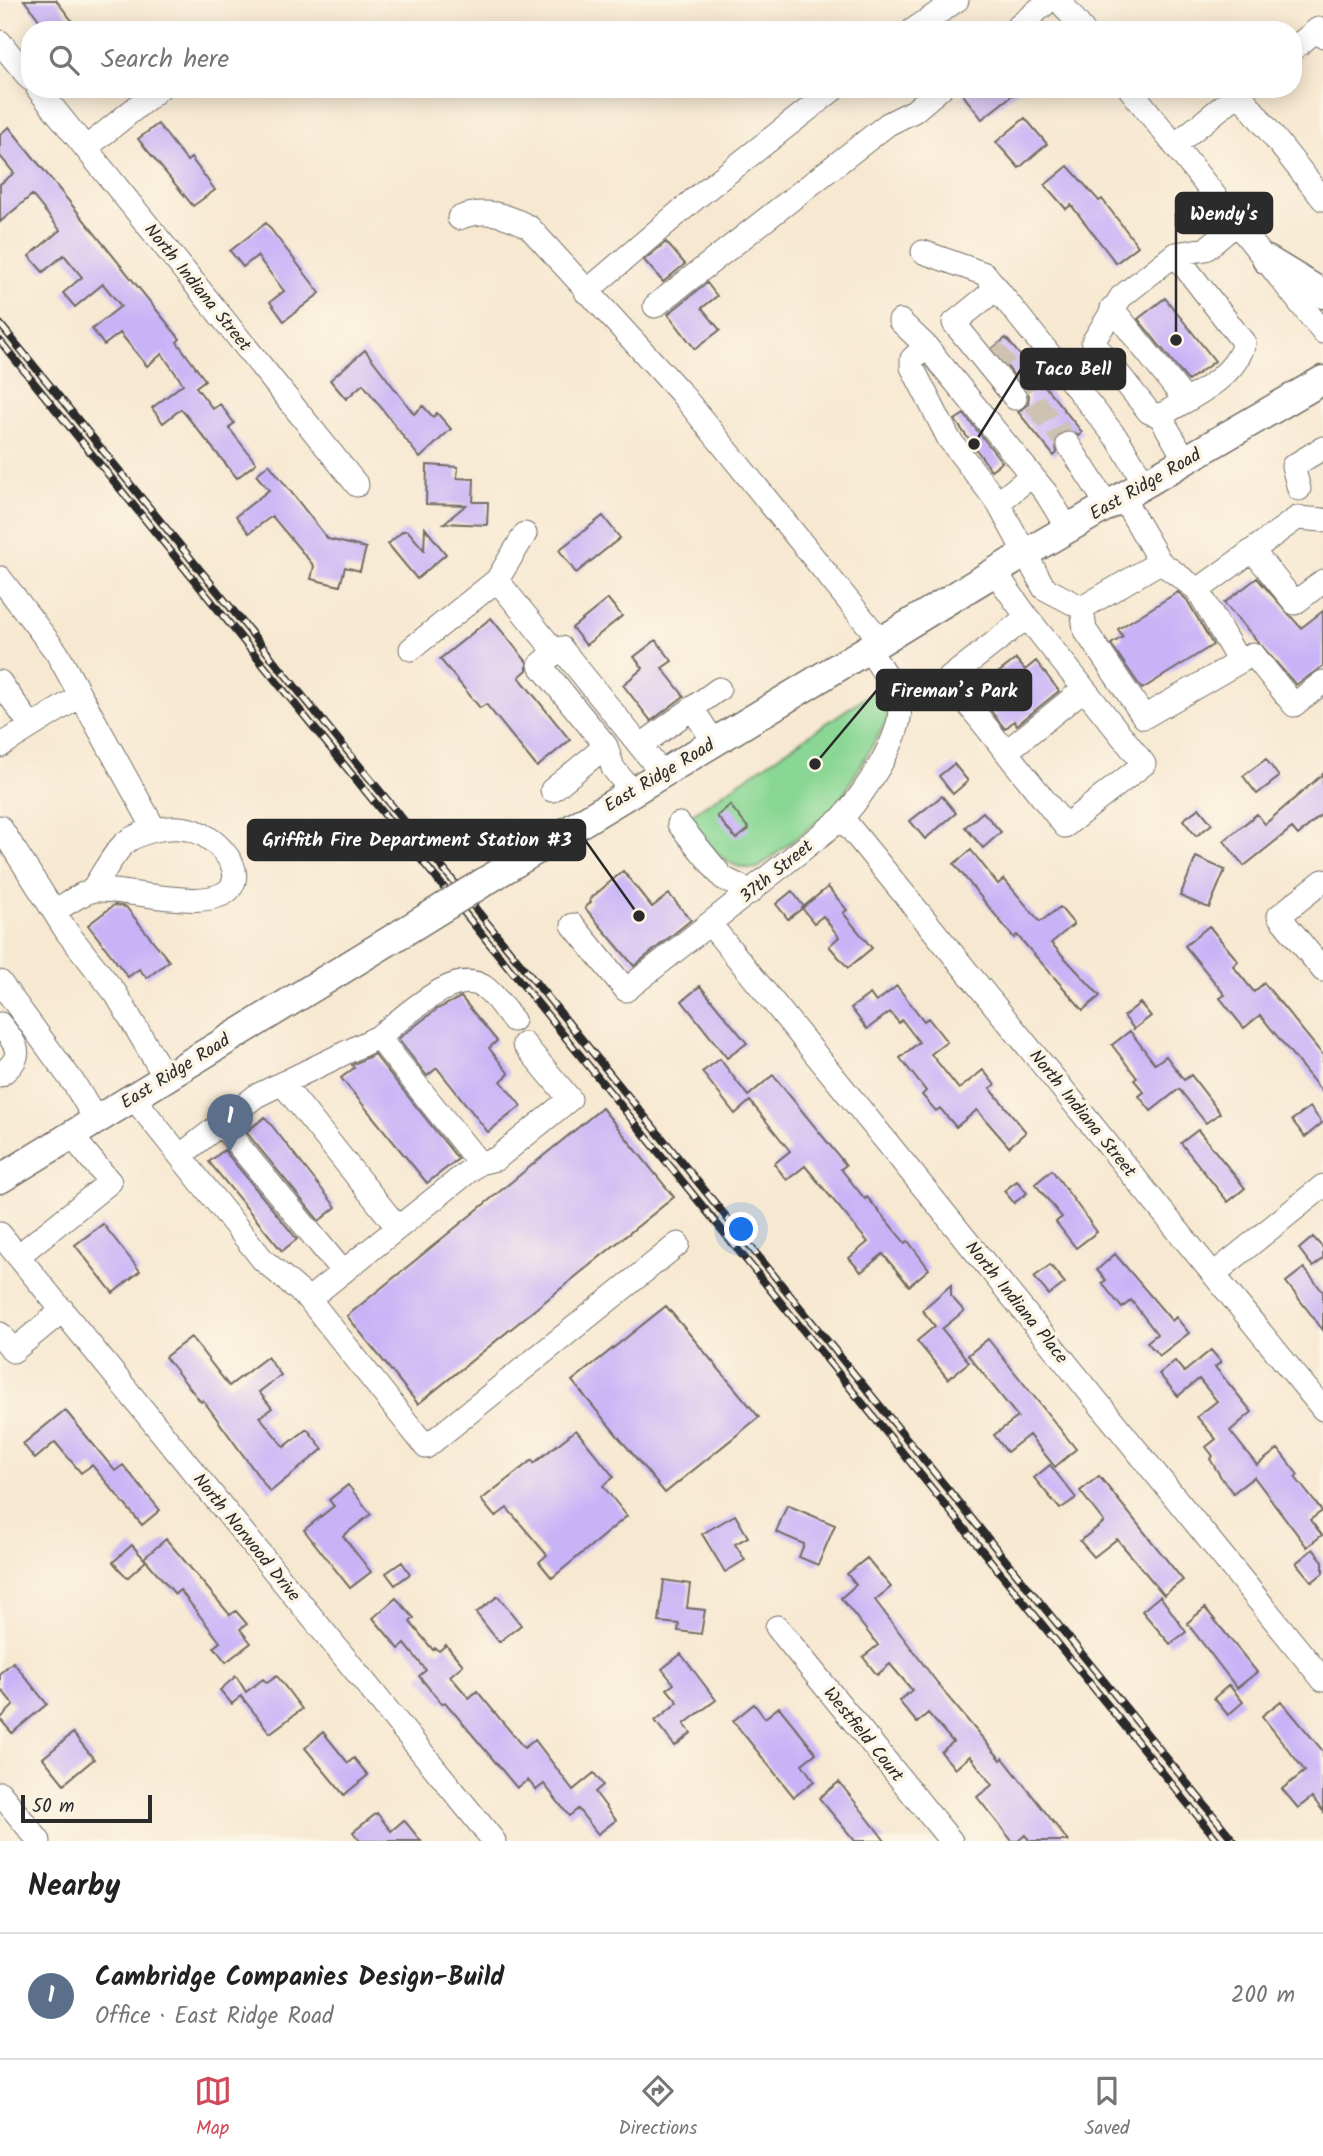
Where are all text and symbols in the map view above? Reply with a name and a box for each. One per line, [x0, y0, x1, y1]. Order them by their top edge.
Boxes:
search box [21, 21, 1302, 98]
text: Search here [101, 39, 229, 81]
icon: search [45, 41, 83, 79]
callout: Wendy's [1176, 193, 1272, 233]
text: Wendy's [1190, 200, 1258, 230]
street label: North Indiana Street [136, 217, 258, 359]
callout: Taco Bell [1021, 349, 1125, 389]
text: Taco Bell [1035, 355, 1112, 385]
street label: East Ridge Road [1085, 441, 1208, 529]
callout: Fireman’s Park [877, 670, 1031, 710]
text: Fireman’s Park [891, 677, 1018, 707]
street label: East Ridge Road [599, 731, 721, 821]
callout: Griffith Fire Department Station #3 [248, 820, 585, 860]
text: Griffith Fire Department Station #3 [262, 826, 572, 856]
street label: 37th Street [734, 833, 821, 911]
street label: East Ridge Road [115, 1026, 237, 1118]
street label: North Indiana Street [1021, 1043, 1143, 1185]
pin: 1 [207, 1094, 253, 1152]
your location [724, 1212, 758, 1246]
street label: North Indiana Place [957, 1235, 1075, 1371]
street label: North Norwood Drive [185, 1467, 307, 1609]
street label: Westfield Court [815, 1681, 911, 1790]
scale bar [21, 1792, 152, 1824]
text: 50 m [32, 1792, 74, 1822]
text: Nearby [28, 1863, 120, 1911]
text: Cambridge Companies Design-Build [95, 1957, 504, 1999]
text: 1 [48, 1978, 54, 2014]
text: 200 m [1231, 1978, 1295, 2014]
text: Office · East Ridge Road [95, 1999, 334, 2035]
tab: Map [194, 2072, 232, 2144]
tab: Directions [619, 2072, 697, 2144]
tab: Saved [1084, 2072, 1129, 2144]

